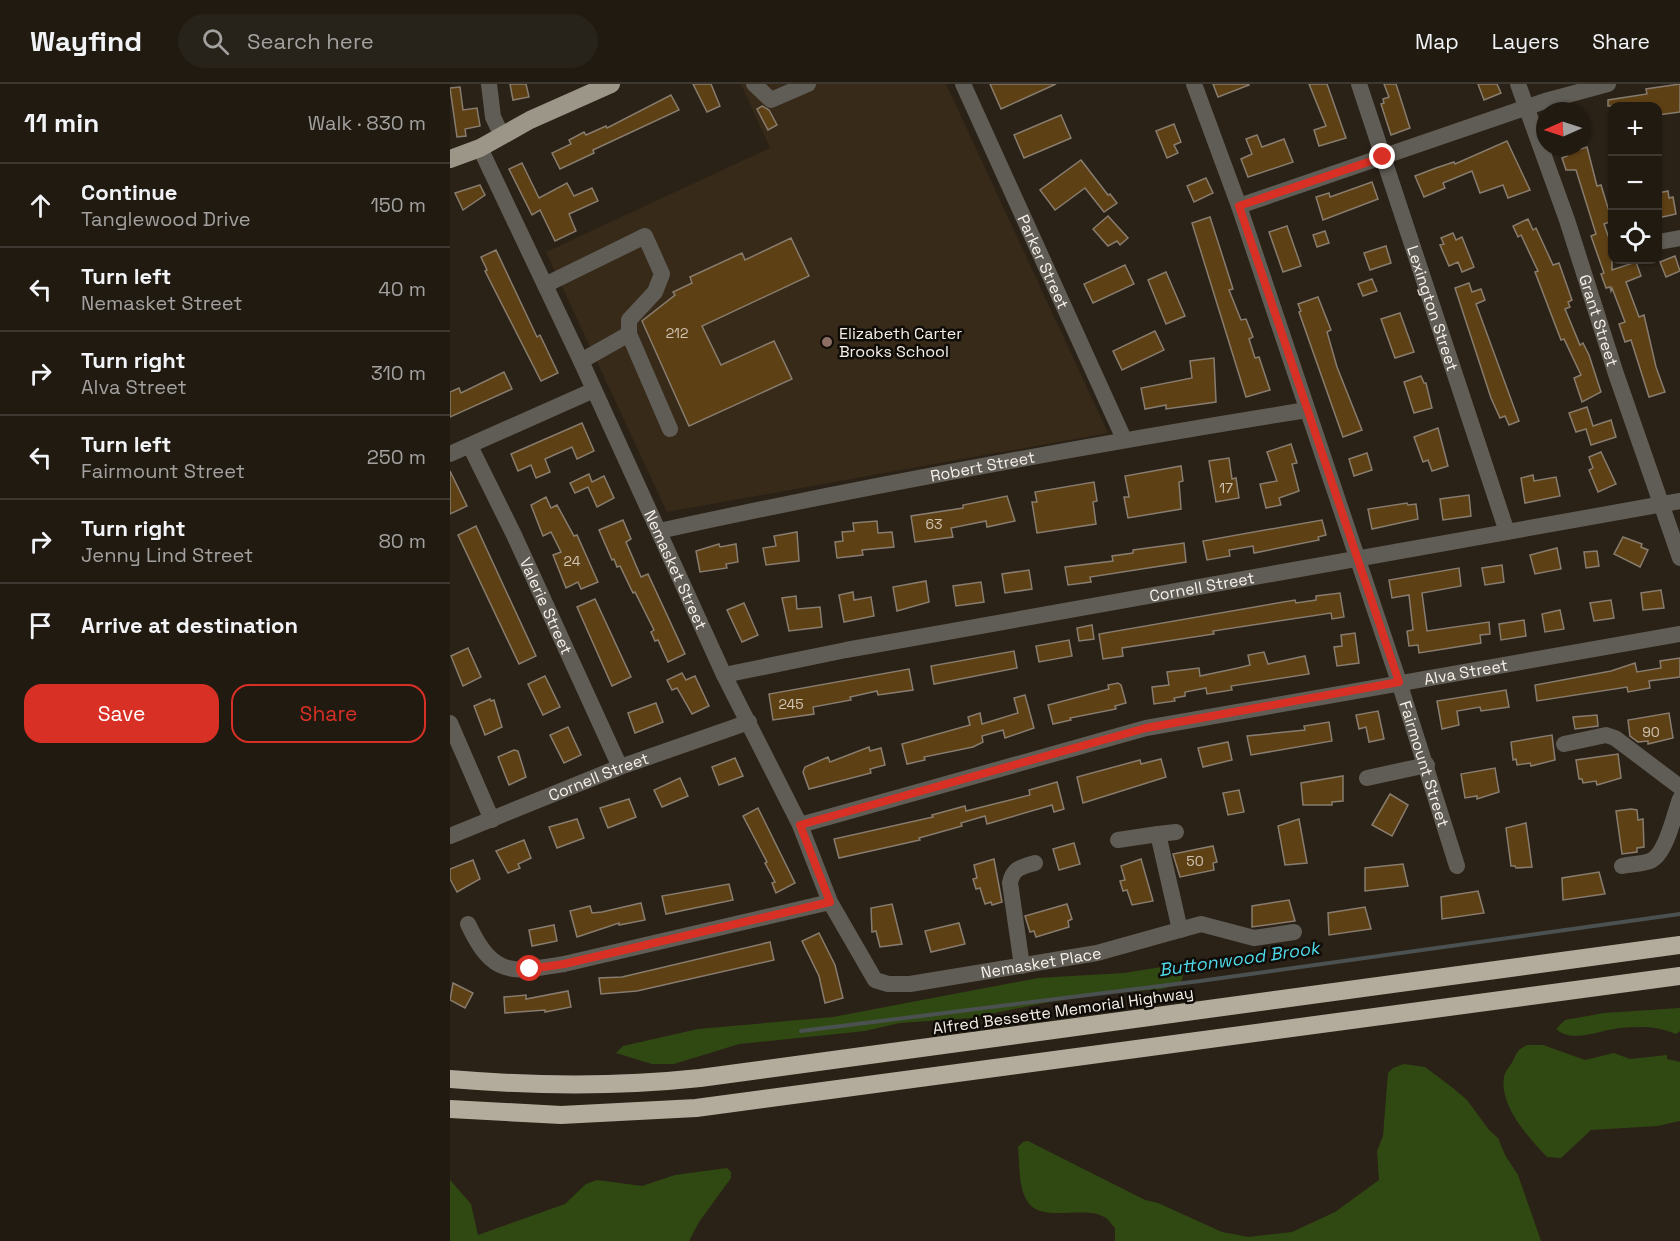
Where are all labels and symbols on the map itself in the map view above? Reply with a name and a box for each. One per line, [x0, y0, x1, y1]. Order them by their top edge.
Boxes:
north arrow [1536, 102, 1590, 156]
route end [1369, 143, 1395, 169]
street label: Parker Street [1013, 211, 1074, 312]
street label: Lexington Street [1402, 243, 1463, 374]
street label: Grant Street [1574, 272, 1623, 369]
place label: Elizabeth Carter Brooks School [839, 323, 962, 362]
house number: 212 [666, 324, 688, 342]
marker: Elizabeth Carter Brooks School [820, 335, 834, 349]
street label: Robert Street [928, 447, 1037, 487]
house number: 17 [1219, 479, 1233, 497]
street label: Nemasket Street [639, 507, 712, 633]
house number: 63 [925, 515, 943, 533]
house number: 24 [564, 552, 581, 570]
street label: Valerie Street [515, 554, 577, 658]
street label: Cornell Street [1148, 567, 1256, 607]
street label: Alva Street [1422, 655, 1509, 690]
house number: 245 [778, 695, 804, 713]
street label: Fairmount Street [1395, 698, 1454, 830]
house number: 90 [1642, 723, 1660, 741]
street label: Cornell Street [545, 748, 652, 806]
house number: 50 [1186, 852, 1204, 870]
water label: Buttonwood Brook [1157, 936, 1323, 981]
street label: Nemasket Place [979, 942, 1103, 983]
route start [516, 955, 542, 981]
street label: Alfred Bessette Memorial Highway [931, 982, 1195, 1039]

